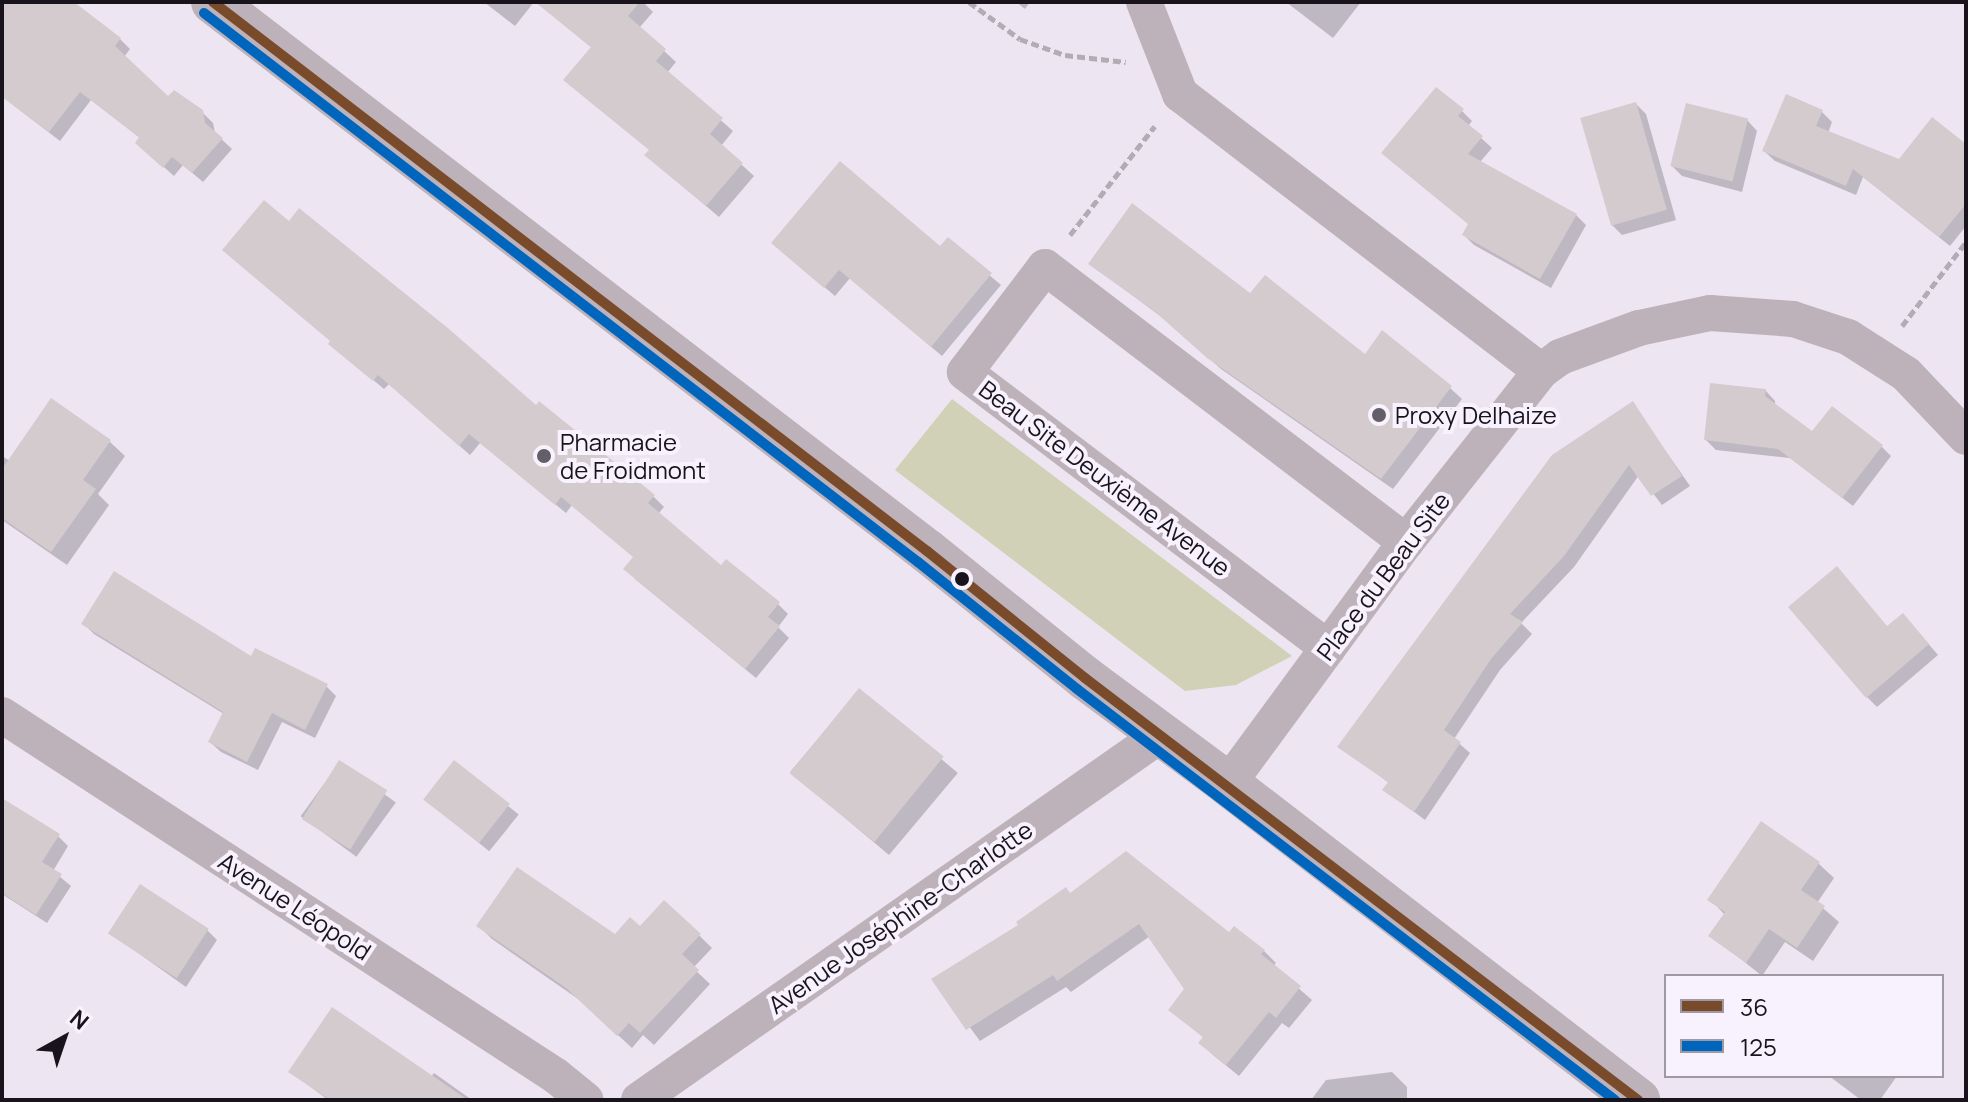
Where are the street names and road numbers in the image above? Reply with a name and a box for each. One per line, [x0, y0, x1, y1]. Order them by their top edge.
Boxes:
street label: Beau Site Deuxième Avenue [974, 374, 1236, 582]
street label: Place du Beau Site [1310, 486, 1456, 666]
street label: Avenue Joséphine-Charlotte [762, 815, 1038, 1019]
street label: Avenue Léopold [213, 846, 377, 966]

